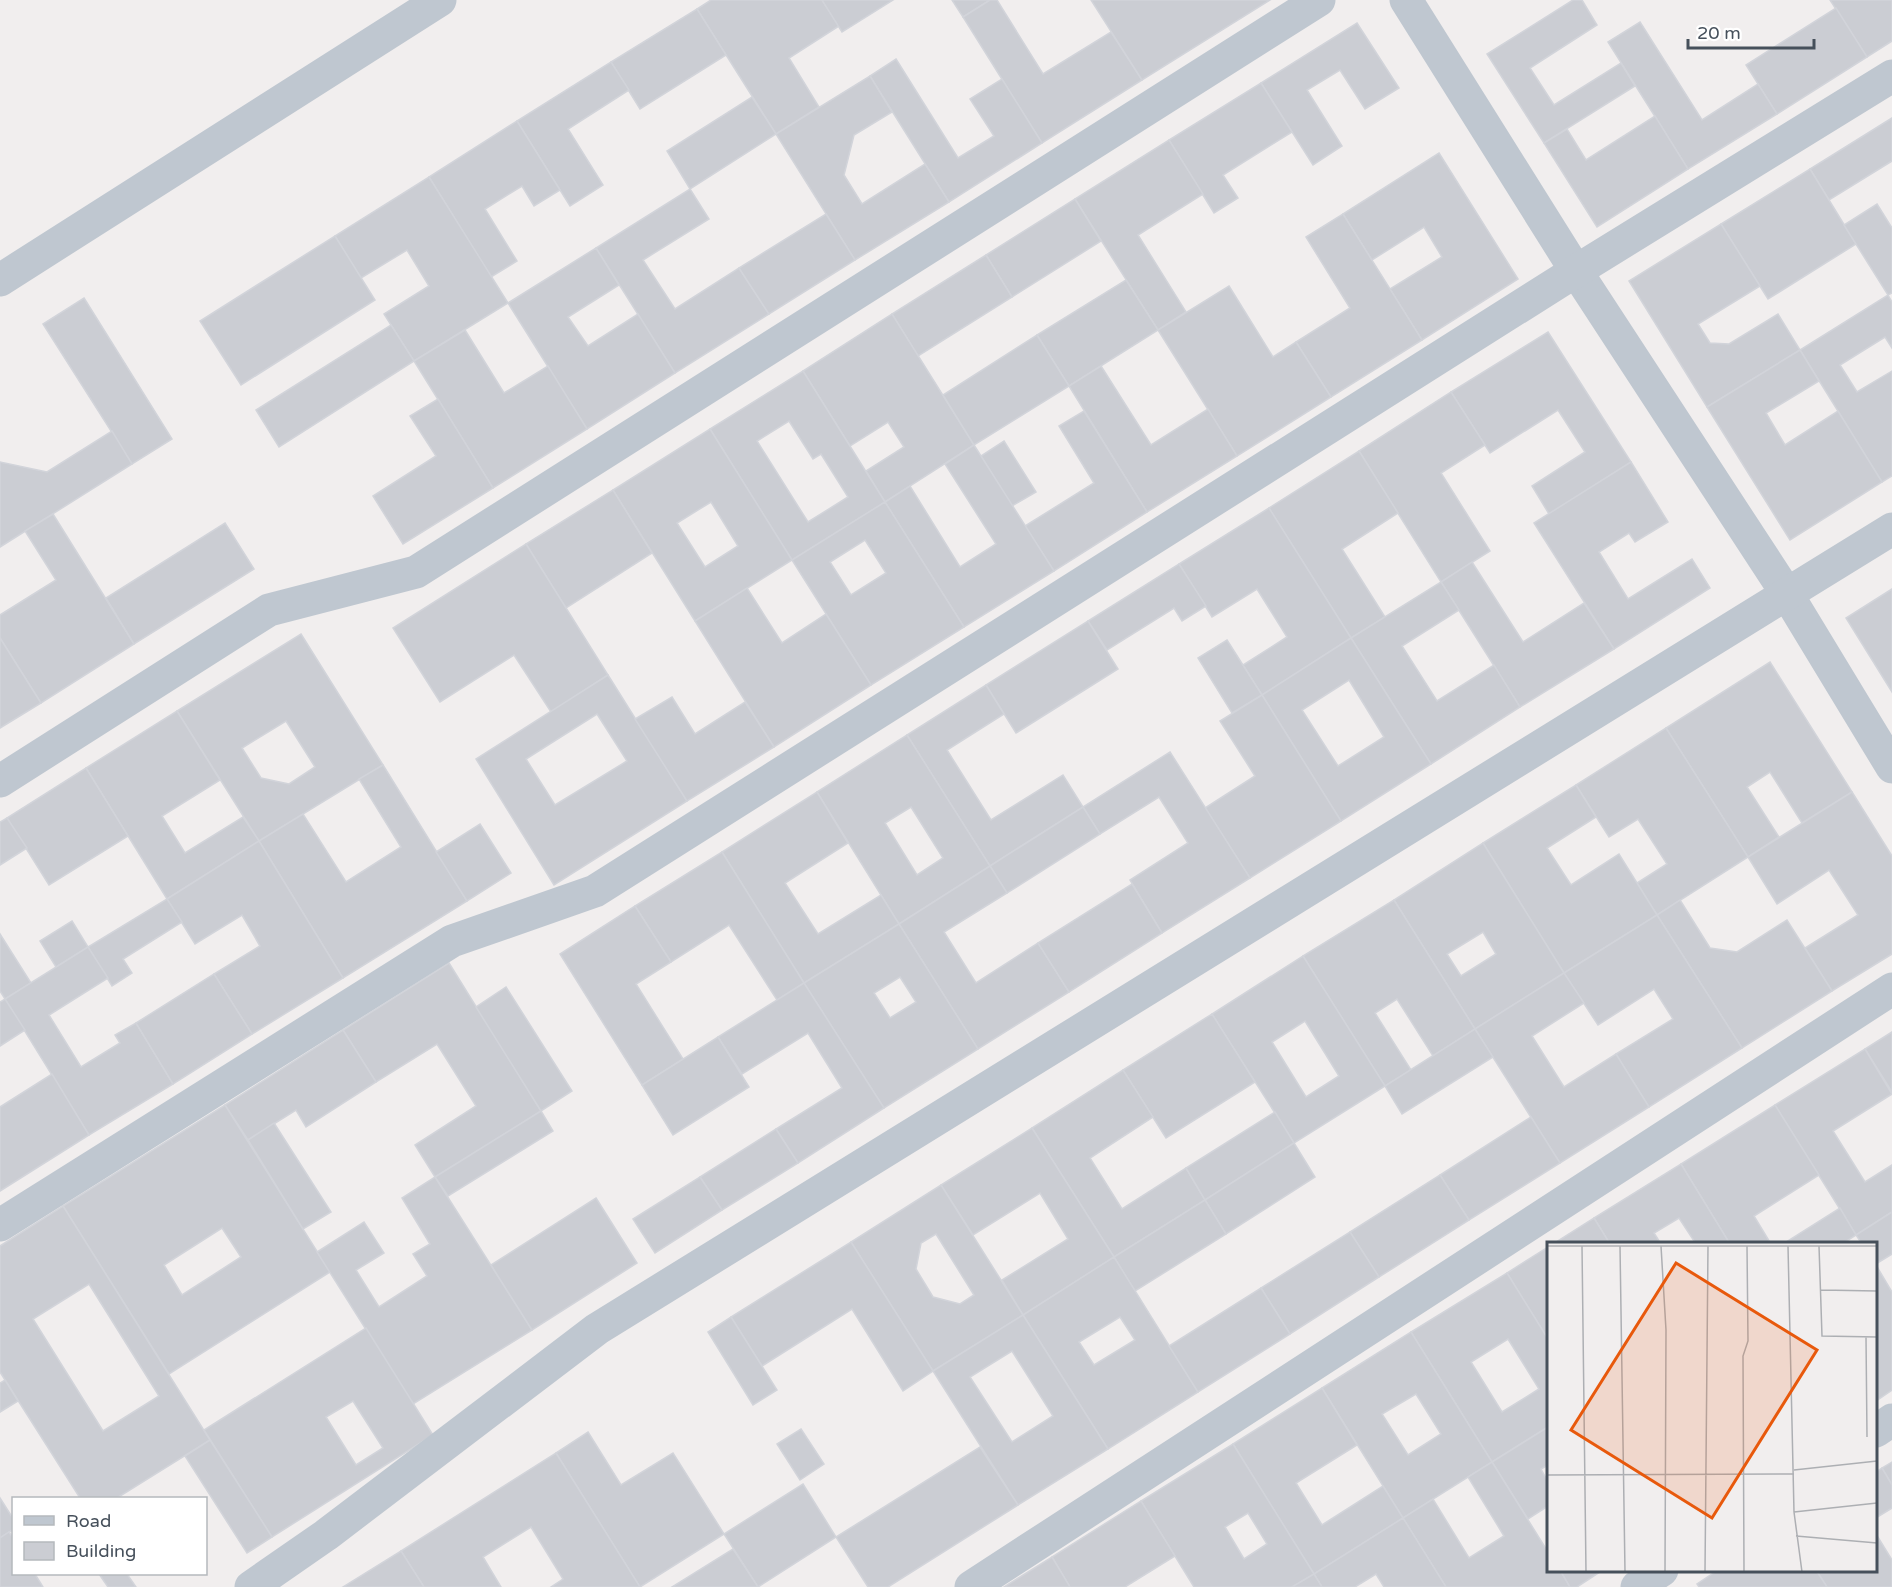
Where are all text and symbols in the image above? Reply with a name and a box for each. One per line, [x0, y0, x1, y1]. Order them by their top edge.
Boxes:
scale bar [1688, 12, 1814, 50]
text: 20 m [1697, 22, 1741, 44]
inset map [1547, 1242, 1877, 1572]
legend [12, 1497, 207, 1575]
text: Road [66, 1510, 111, 1532]
text: Building [66, 1540, 136, 1562]

